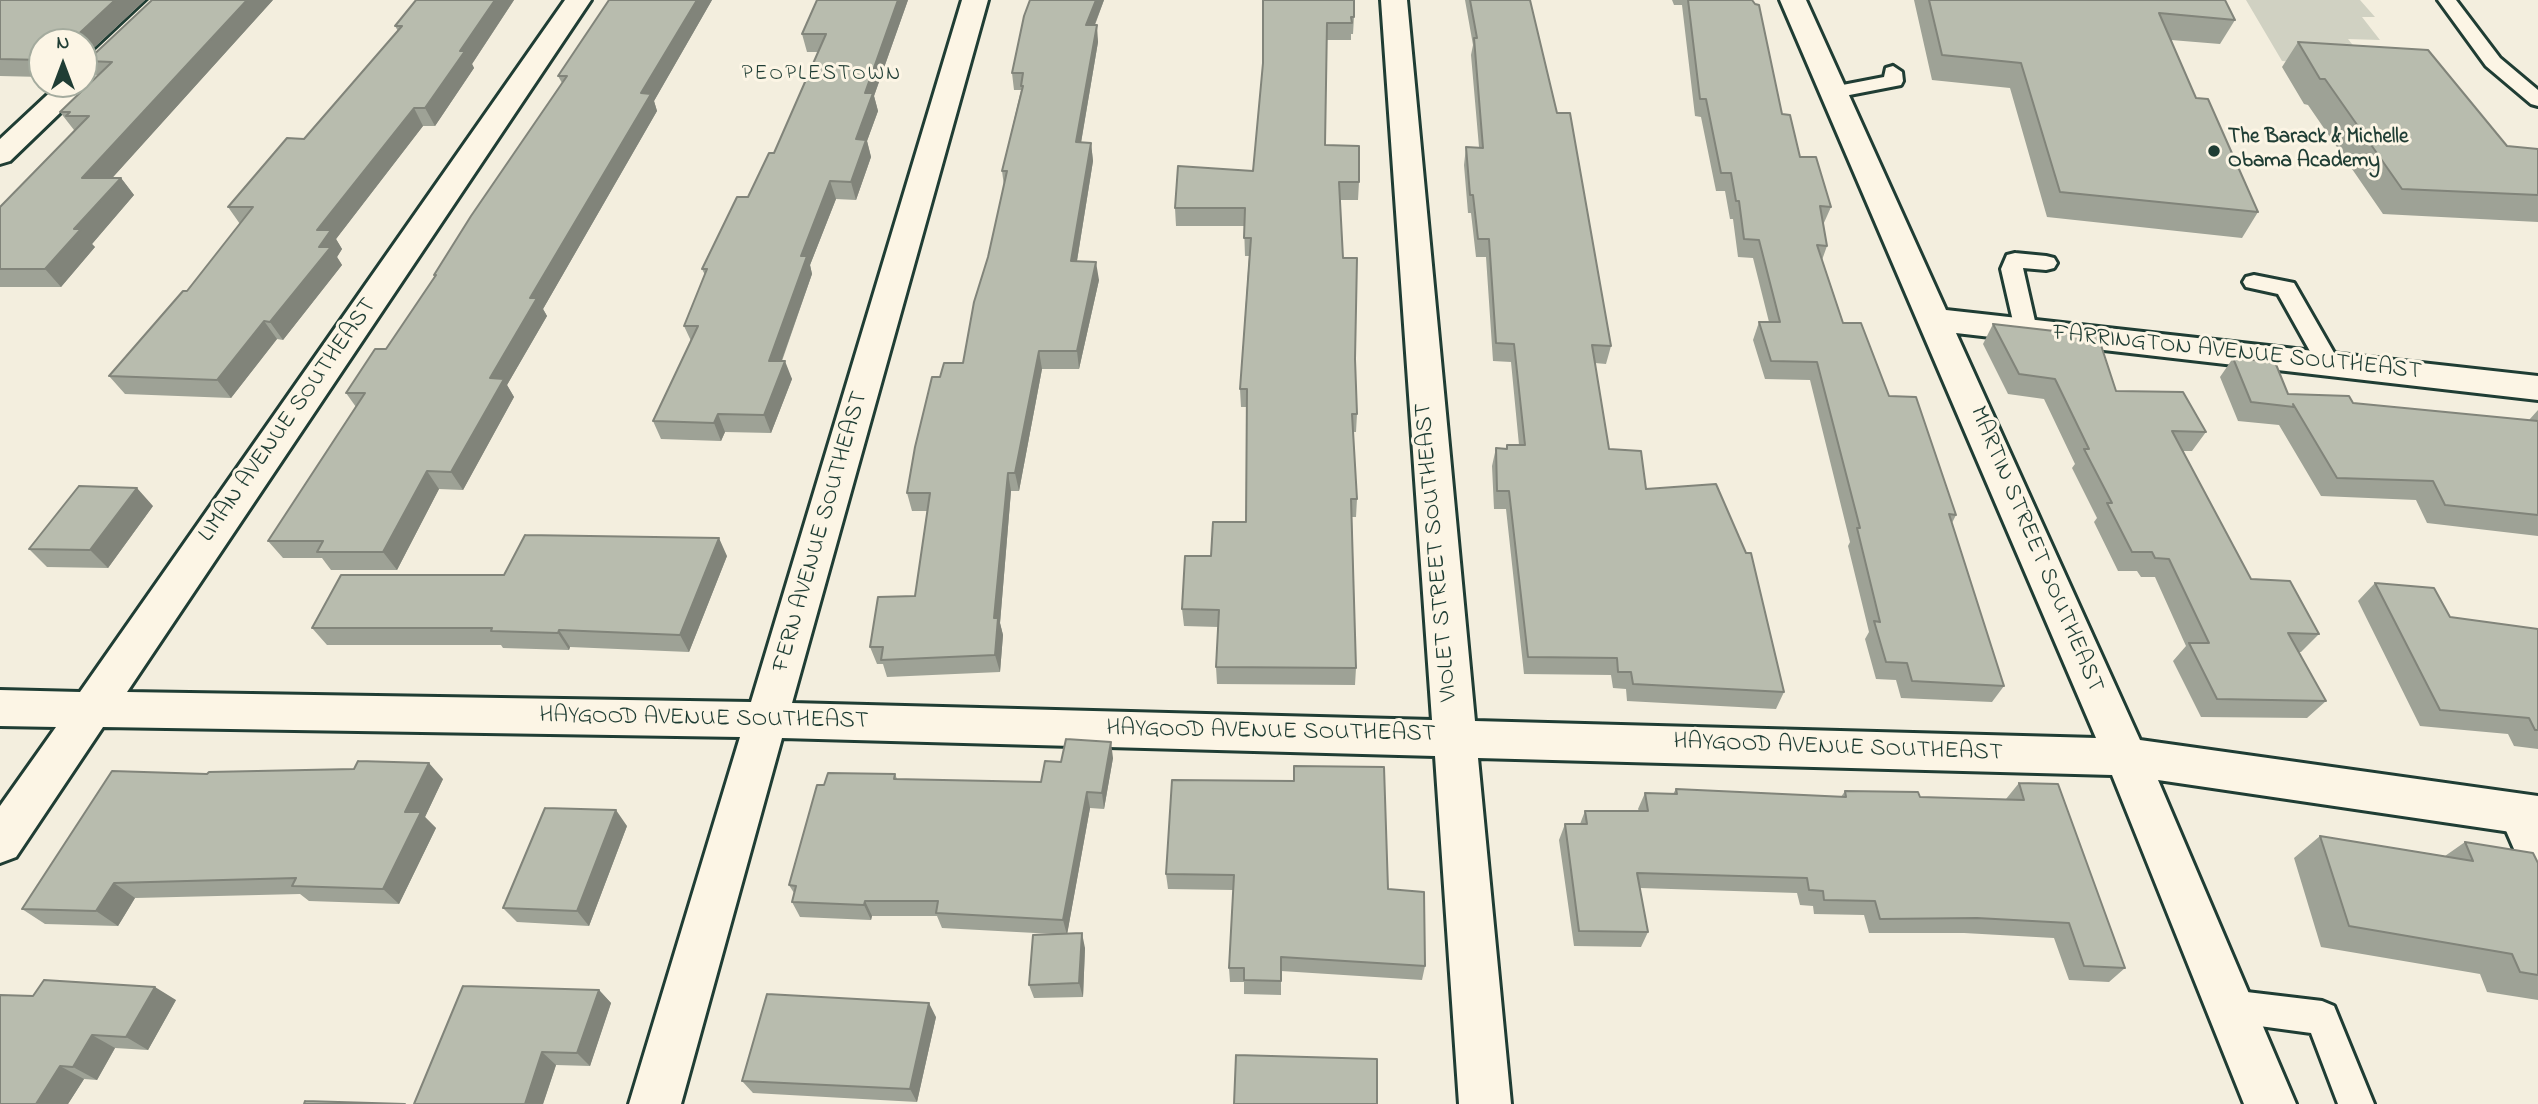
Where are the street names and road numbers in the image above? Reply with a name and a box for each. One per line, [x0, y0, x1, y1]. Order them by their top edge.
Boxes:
street label: LIMAN AVENUE SOUTHEAST [194, 294, 384, 548]
street label: FARRINGTON AVENUE SOUTHEAST [2051, 320, 2423, 388]
street label: FERN AVENUE SOUTHEAST [768, 388, 876, 676]
street label: VIOLET STREET SOUTHEAST [1411, 401, 1465, 703]
street label: MARTIN STREET SOUTHEAST [1962, 403, 2108, 697]
street label: HAYGOOD AVENUE SOUTHEAST [539, 703, 869, 737]
street label: HAYGOOD AVENUE SOUTHEAST [1106, 716, 1436, 750]
street label: HAYGOOD AVENUE SOUTHEAST [1673, 729, 2003, 769]

